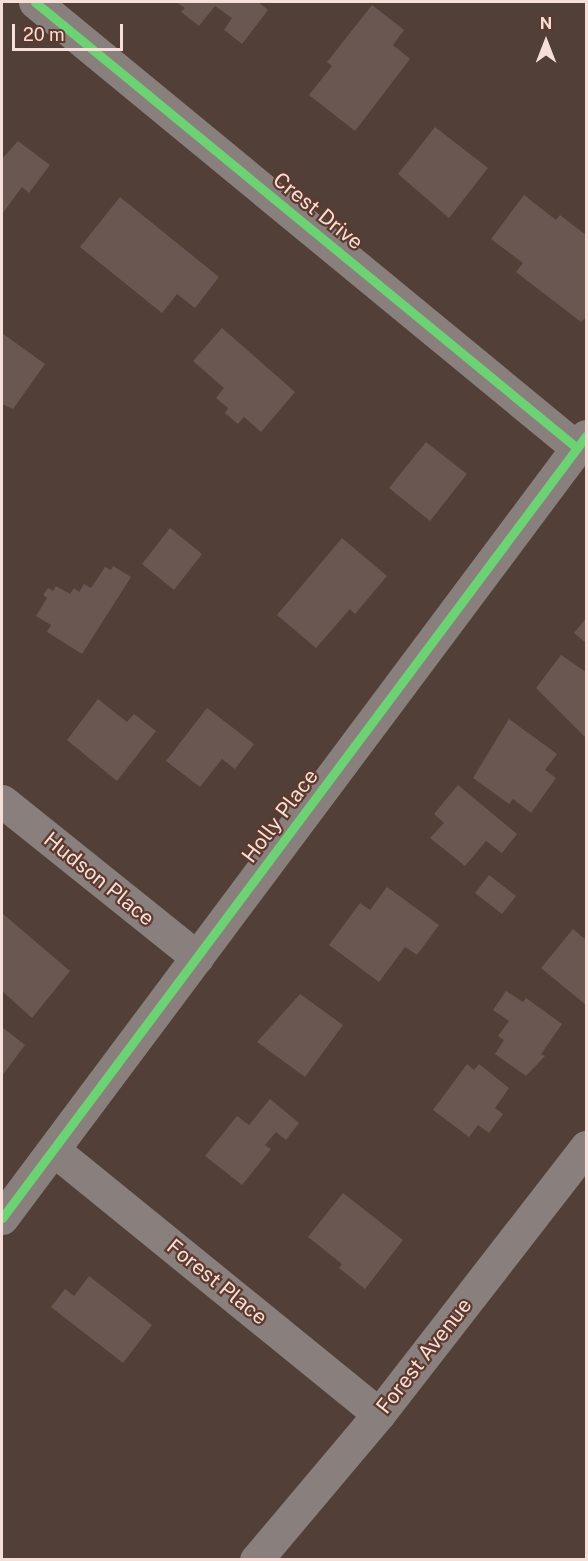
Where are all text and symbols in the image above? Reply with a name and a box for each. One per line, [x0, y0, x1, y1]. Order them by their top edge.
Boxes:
scale bar [15, 12, 126, 50]
north arrow [516, 12, 576, 72]
text: N [540, 14, 552, 33]
text: 20 m [23, 24, 65, 45]
street label: Crest Drive [268, 167, 368, 255]
street label: Holly Place [237, 764, 323, 868]
street label: Hudson Place [39, 827, 159, 931]
street label: Forest Place [162, 1234, 272, 1330]
street label: Forest Avenue [371, 1293, 477, 1419]

